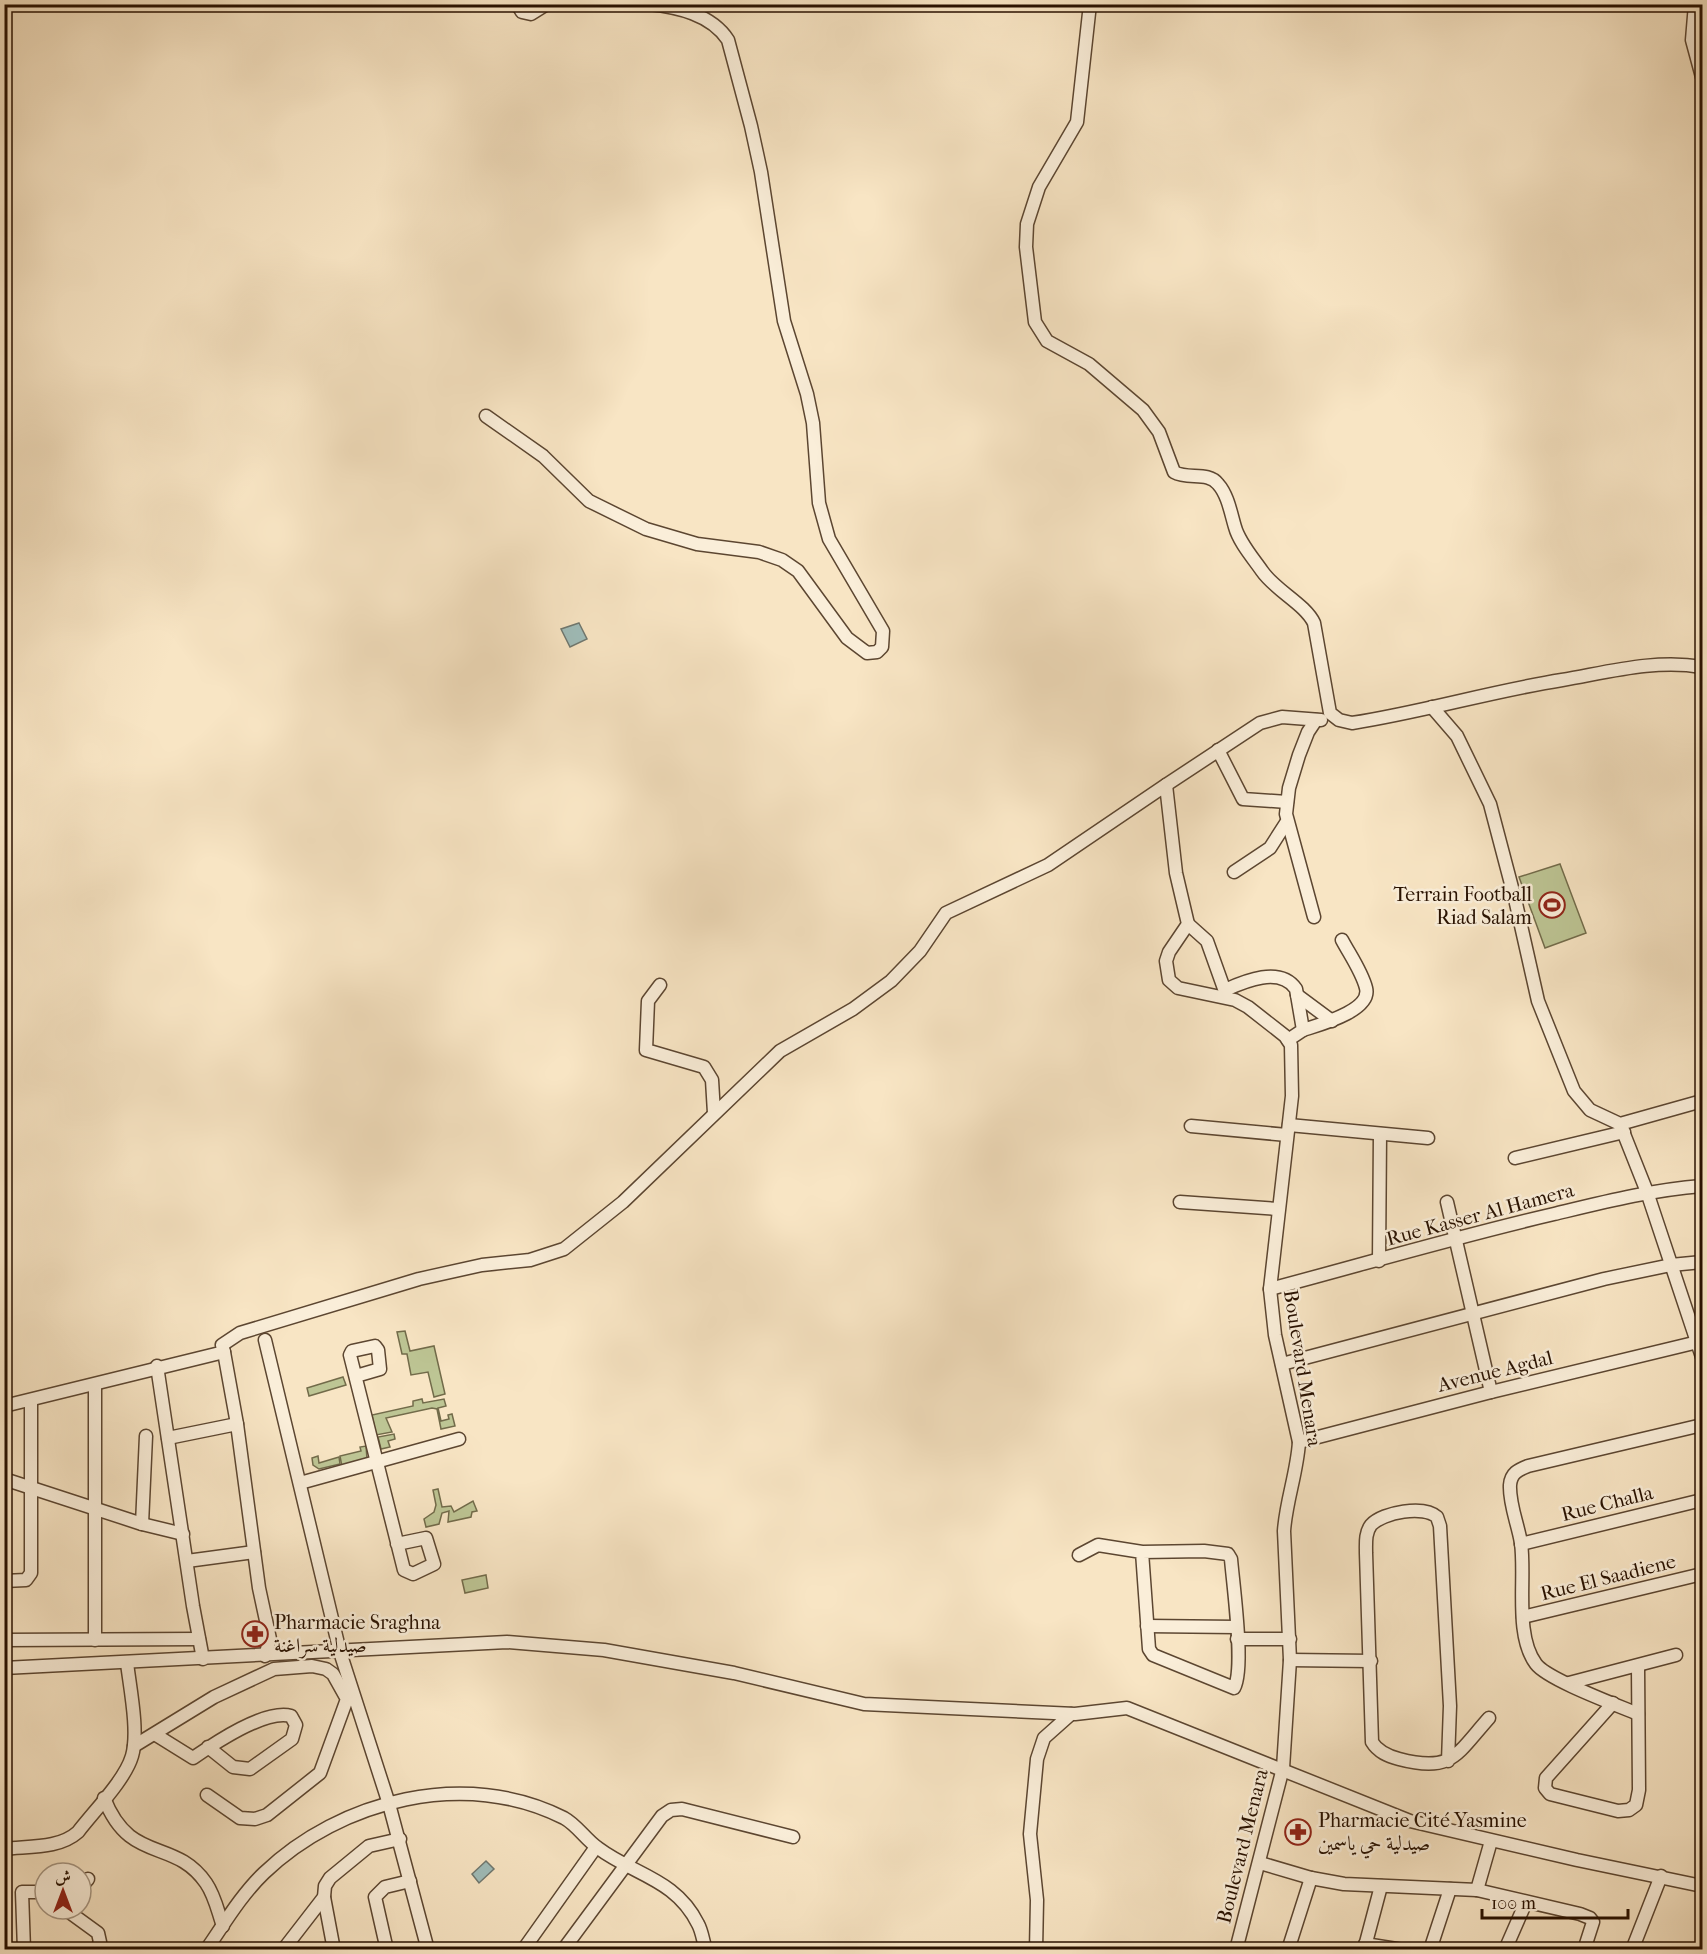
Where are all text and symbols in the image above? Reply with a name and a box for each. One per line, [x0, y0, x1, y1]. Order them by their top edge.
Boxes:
place label: Terrain Football Riad Salam [1393, 883, 1532, 929]
sports icon: Terrain Football Riad Salam [1537, 890, 1567, 920]
street label: Rue Kasser Al Hamera [1384, 1178, 1577, 1251]
street label: Boulevard Menara [1279, 1288, 1326, 1449]
street label: Avenue Agdal [1434, 1346, 1556, 1397]
street label: Rue Challa [1559, 1481, 1656, 1526]
street label: Rue El Saadiene [1538, 1550, 1678, 1605]
place label: Pharmacie Sraghna صيدلية سراغنة [274, 1611, 441, 1659]
pharmacy icon: Pharmacie Sraghna صيدلية سراغنة [240, 1619, 270, 1649]
street label: Boulevard Menara [1212, 1766, 1273, 1926]
place label: Pharmacie Cité Yasmine صيدلية حي ياسمين [1318, 1809, 1527, 1859]
pharmacy icon: Pharmacie Cité Yasmine صيدلية حي ياسمين [1283, 1817, 1313, 1847]
north arrow [33, 1861, 93, 1921]
text: ش [55, 1867, 71, 1886]
scale bar [1482, 1882, 1628, 1920]
text: 100 m [1491, 1893, 1536, 1914]

